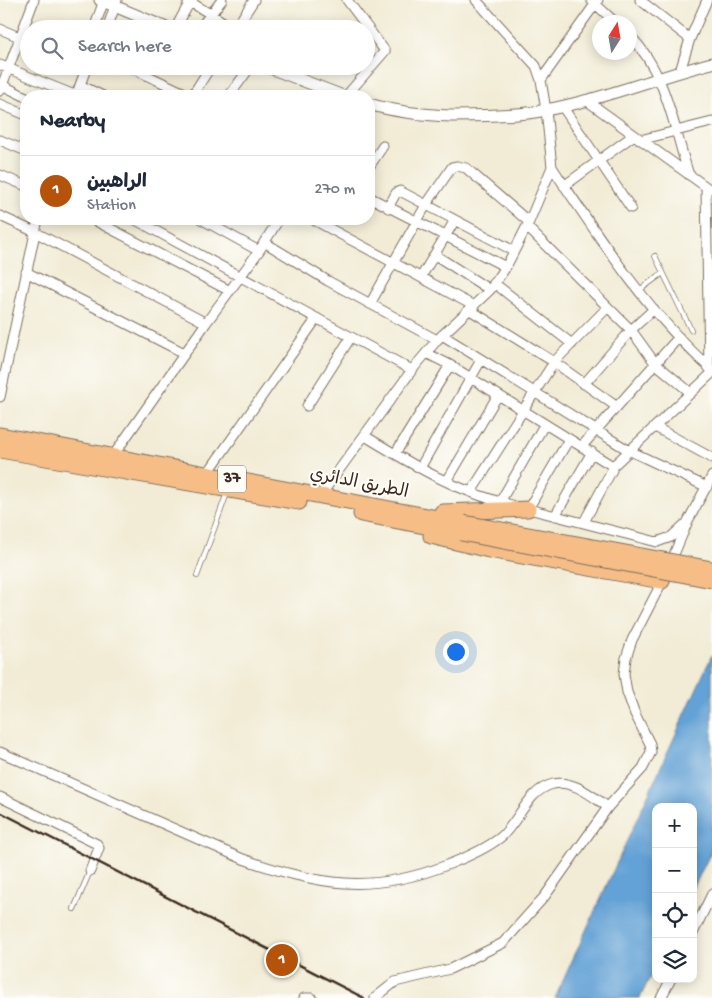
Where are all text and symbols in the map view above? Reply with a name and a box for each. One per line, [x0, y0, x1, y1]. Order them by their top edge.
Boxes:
north arrow [592, 15, 637, 60]
search box [20, 20, 375, 75]
icon: search [38, 34, 66, 62]
text: Search here [78, 36, 172, 59]
text: Nearby [40, 110, 105, 135]
text: الراهبين [87, 172, 147, 195]
text: 1 [53, 181, 59, 200]
text: 270 m [315, 181, 355, 200]
text: Station [87, 197, 136, 216]
street label: الطريق الدائري [308, 464, 410, 504]
road number: 37 [218, 466, 246, 492]
your location [443, 639, 469, 665]
map controls [652, 803, 697, 983]
button: + [652, 803, 697, 848]
button: − [652, 848, 697, 893]
button: locate [652, 893, 697, 938]
button: layers [652, 938, 697, 983]
pin: 1 [266, 941, 298, 979]

